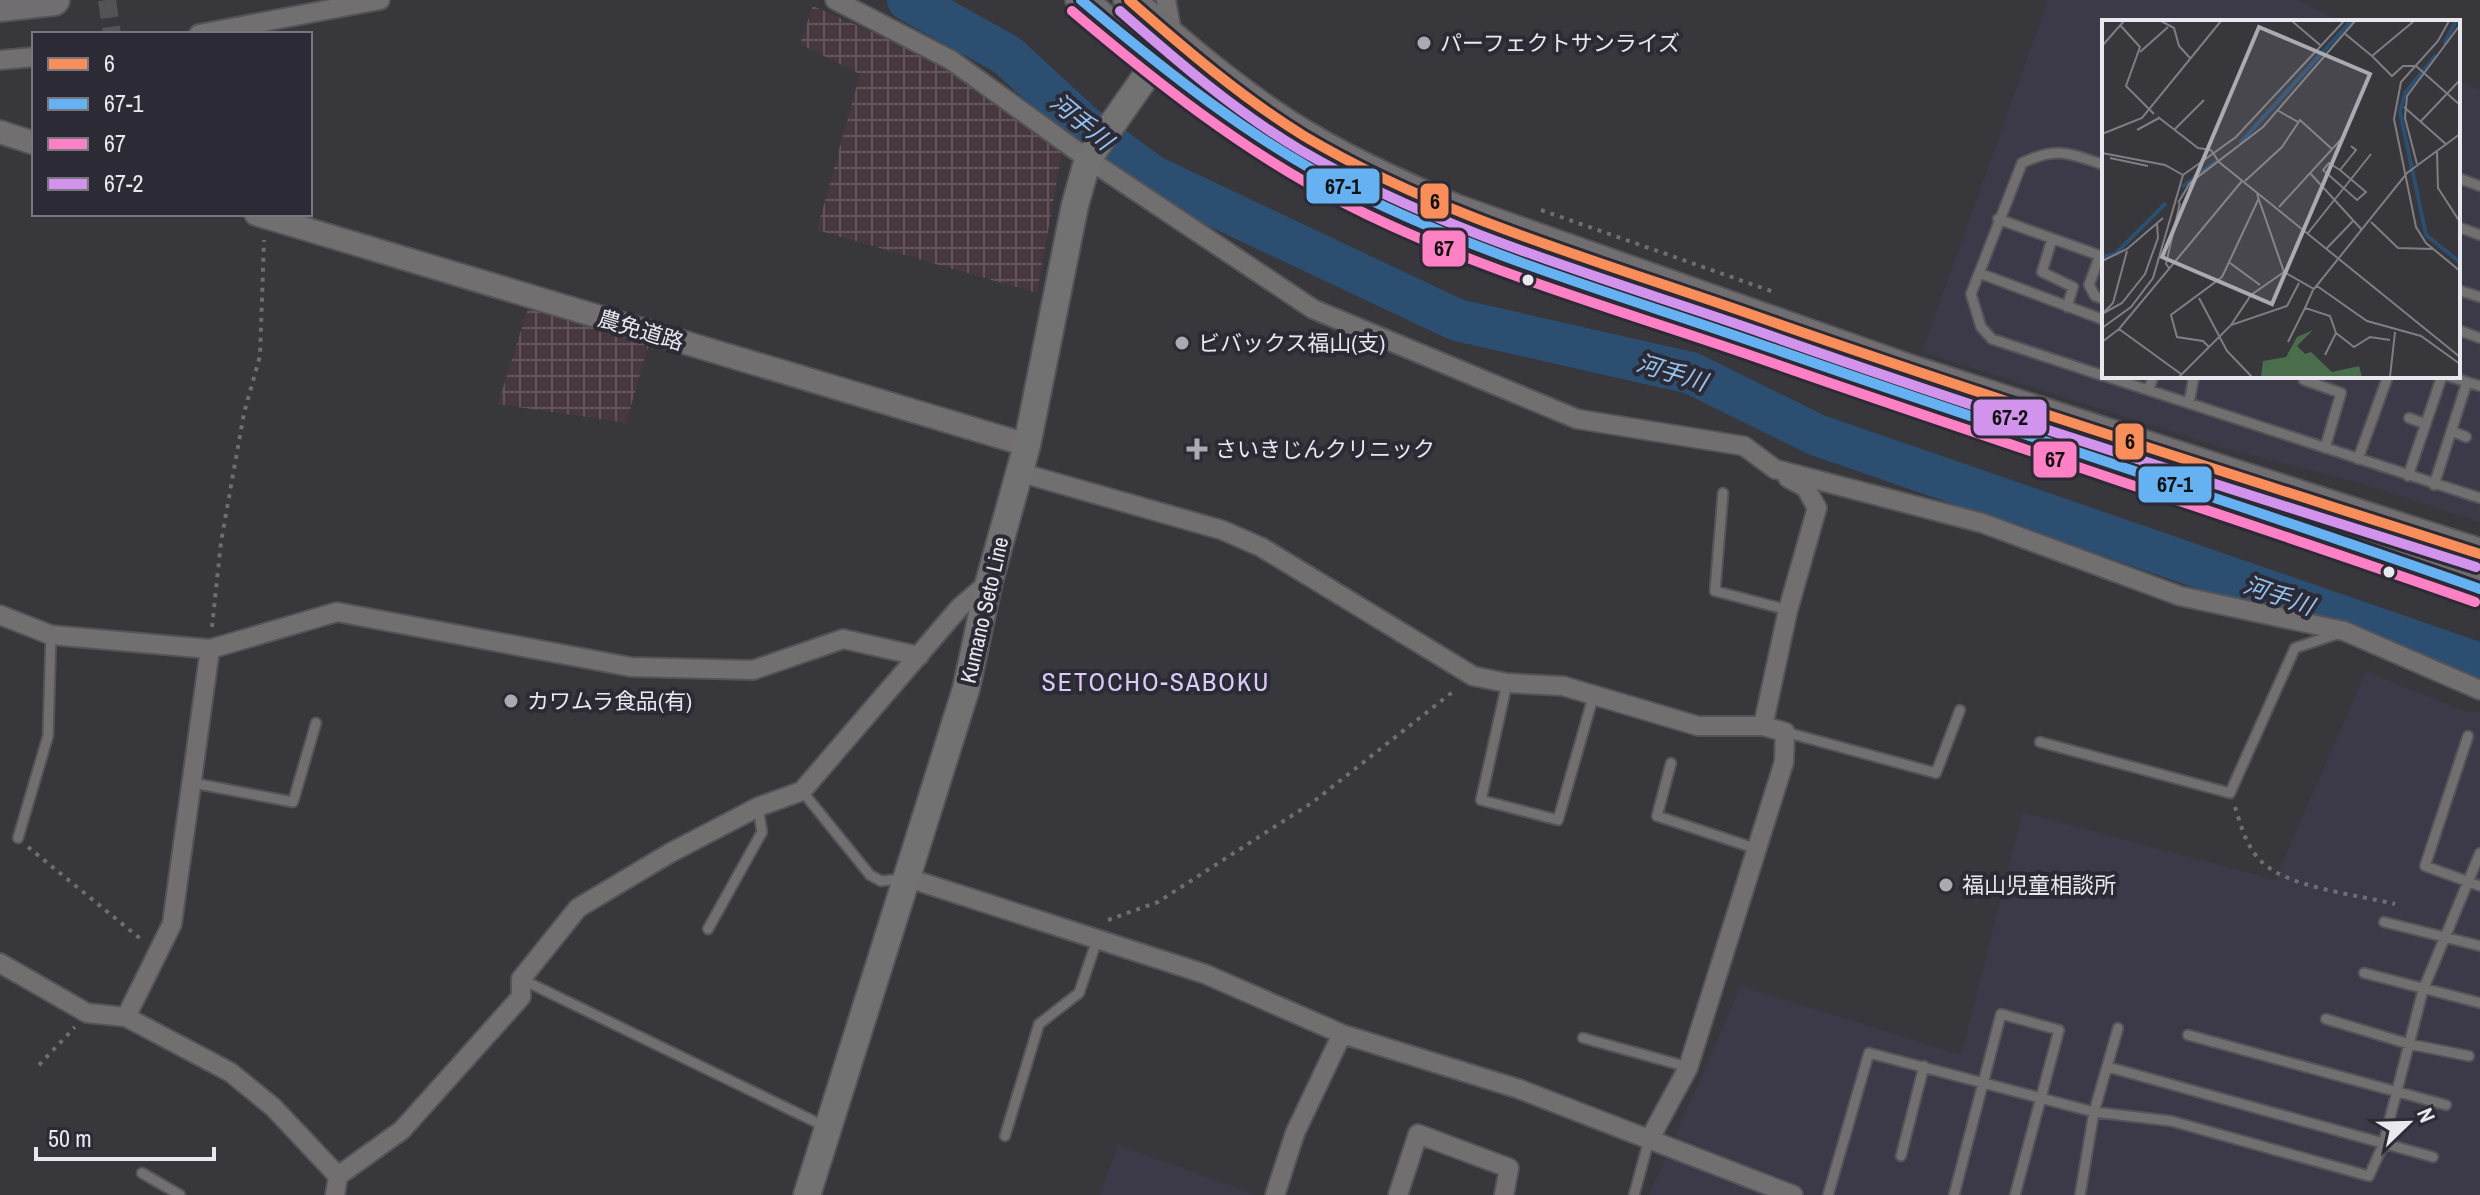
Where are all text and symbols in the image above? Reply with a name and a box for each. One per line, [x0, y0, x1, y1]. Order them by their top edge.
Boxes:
inset map [2102, 20, 2460, 378]
place label: パーフェクトサンライズ [1440, 28, 1680, 58]
legend [32, 32, 312, 216]
marker: パーフェクトサンライズ [1415, 34, 1433, 52]
text: 6 [104, 47, 115, 79]
water label: 河手川 [1044, 86, 1122, 158]
text: 67-1 [104, 87, 143, 119]
text: 67 [104, 127, 126, 159]
text: 67-2 [104, 167, 143, 199]
line badge: 67-1 [1305, 167, 1381, 205]
text: 67-1 [1325, 171, 1362, 201]
line badge: 6 [1419, 182, 1450, 220]
text: 6 [1430, 186, 1440, 216]
line badge: 67 [1421, 229, 1467, 268]
text: 67 [1434, 233, 1454, 263]
unlabelled marker [1520, 272, 1536, 288]
street label: 農免道路 [595, 303, 687, 357]
place label: ビバックス福山(支) [1198, 328, 1385, 358]
marker: ビバックス福山(支) [1173, 334, 1191, 352]
water label: 河手川 [1633, 346, 1714, 399]
line badge: 67-2 [1972, 398, 2048, 437]
text: 67-2 [1992, 402, 2028, 432]
line badge: 6 [2114, 422, 2145, 461]
text: 6 [2125, 426, 2135, 456]
place label: さいきじんクリニック [1215, 434, 1435, 464]
marker: さいきじんクリニック [1186, 438, 1208, 460]
line badge: 67 [2032, 440, 2078, 479]
text: 67 [2045, 444, 2065, 474]
line badge: 67-1 [2137, 465, 2213, 504]
text: 67-1 [2157, 469, 2194, 499]
street label: Kumano Seto Line [953, 534, 1015, 686]
unlabelled marker [2381, 564, 2397, 580]
water label: 河手川 [2240, 568, 2321, 623]
district label: SETOCHO-SABOKU [1041, 664, 1271, 699]
place label: カワムラ食品(有) [527, 686, 692, 716]
marker: カワムラ食品(有) [502, 692, 520, 710]
place label: 福山児童相談所 [1962, 870, 2116, 900]
marker: 福山児童相談所 [1937, 876, 1955, 894]
north arrow [2368, 1083, 2448, 1163]
text: N [2410, 1103, 2443, 1127]
scale bar [36, 1111, 214, 1161]
text: 50 m [48, 1122, 92, 1154]

